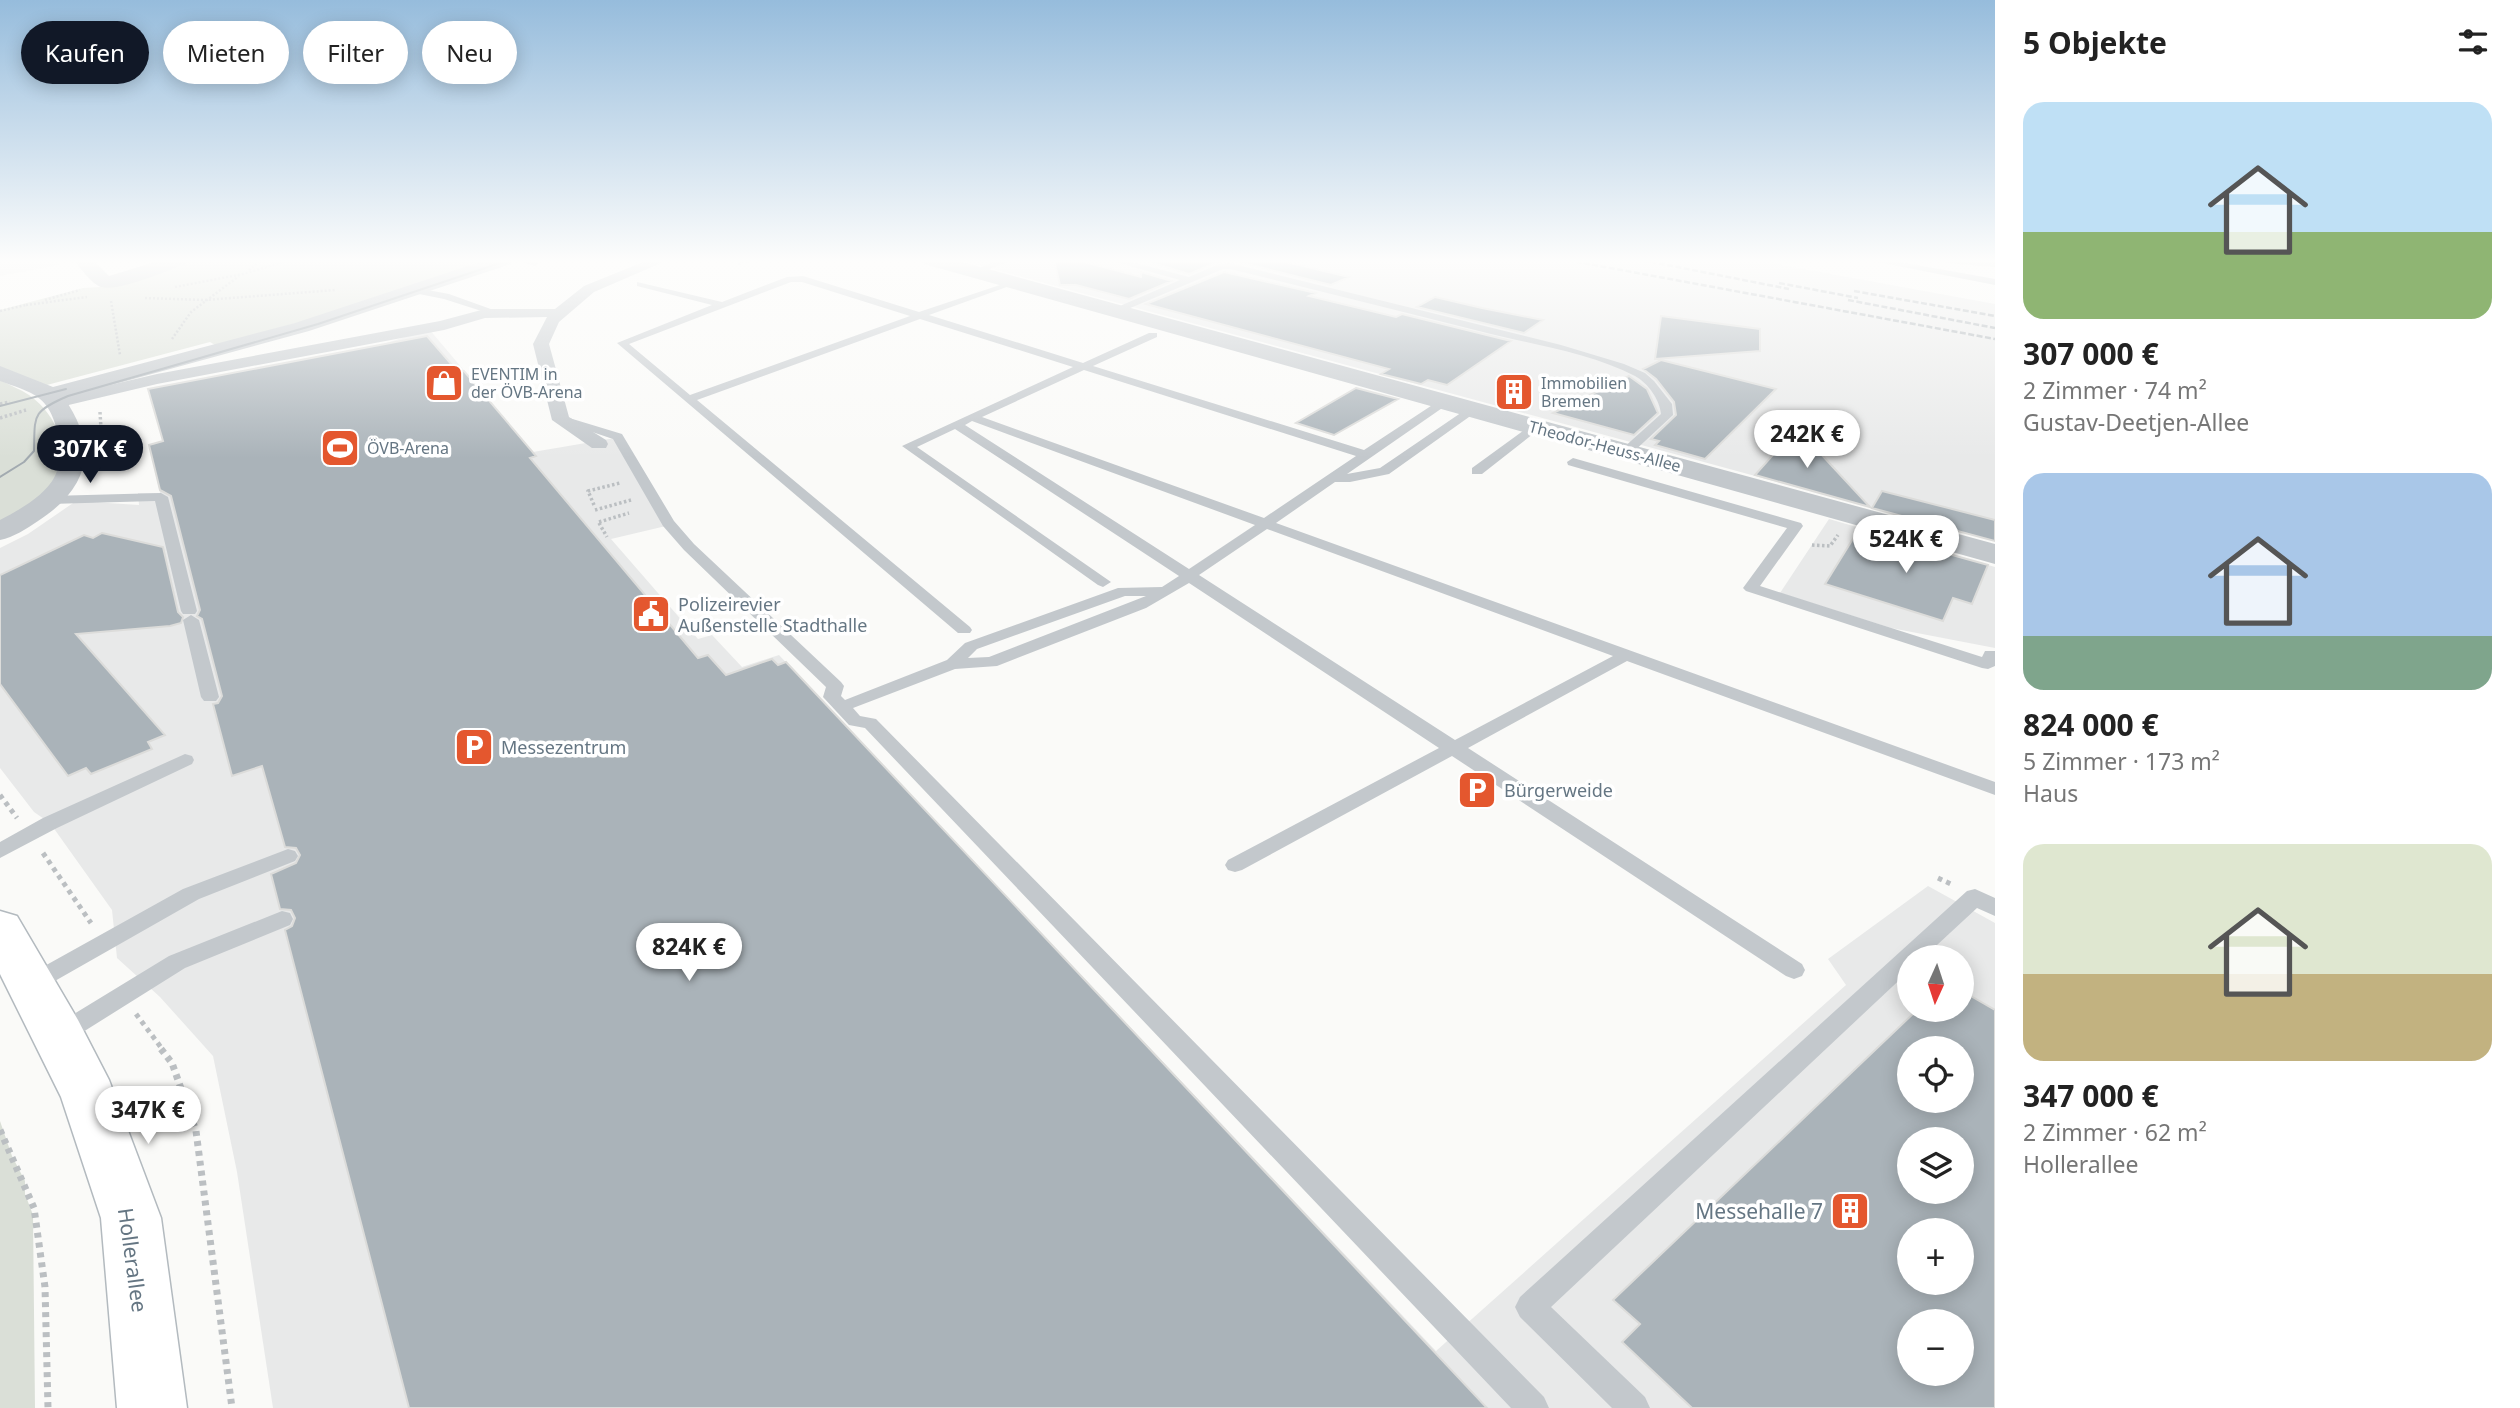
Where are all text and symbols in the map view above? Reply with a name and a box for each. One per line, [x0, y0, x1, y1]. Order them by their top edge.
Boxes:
chip: Kaufen [21, 21, 149, 84]
chip: Mieten [163, 21, 289, 84]
chip: Filter [303, 21, 408, 84]
chip: Neu [422, 21, 517, 84]
text: 5 Objekte [2023, 22, 2167, 63]
icon: filters [2454, 23, 2492, 61]
icon: home [2195, 147, 2321, 273]
text: 307 000 € [2023, 333, 2159, 374]
shop icon: EVENTIM in der ÖVB-Arena [423, 362, 465, 404]
place label: EVENTIM in der ÖVB-Arena [471, 363, 583, 403]
building icon: Immobilien Bremen [1493, 371, 1535, 413]
place label: Immobilien Bremen [1541, 372, 1627, 412]
text: 2 Zimmer · 74 m² [2023, 374, 2207, 406]
text: Gustav-Deetjen-Allee [2023, 406, 2249, 438]
pin: 242K € [1750, 410, 1864, 470]
street label: Theodor-Heuss-Allee [1527, 415, 1683, 477]
text: 242K € [1770, 417, 1844, 449]
pin: 307K € [33, 426, 147, 485]
sports icon: ÖVB-Arena [319, 427, 361, 469]
text: 307K € [53, 432, 127, 464]
place label: ÖVB-Arena [367, 437, 449, 459]
pin: 524K € [1849, 516, 1963, 575]
icon: home [2195, 518, 2321, 644]
text: 524K € [1869, 522, 1943, 554]
place label: Polizeirevier Außenstelle Stadthalle [678, 592, 867, 637]
public building icon: Polizeirevier Außenstelle Stadthalle [630, 593, 672, 635]
text: 824 000 € [2023, 704, 2159, 745]
parking icon: Messezentrum [453, 726, 495, 768]
place label: Messezentrum [501, 735, 626, 759]
text: 5 Zimmer · 173 m² [2023, 745, 2220, 777]
parking icon: Bürgerweide [1456, 769, 1498, 811]
text: Haus [2023, 777, 2078, 809]
place label: Bürgerweide [1504, 778, 1613, 802]
icon: home [2195, 889, 2321, 1015]
pin: 824K € [632, 923, 746, 983]
text: 824K € [652, 930, 726, 962]
north arrow [1897, 945, 1974, 1022]
map controls [1897, 945, 1974, 1386]
button: locate [1897, 1036, 1974, 1113]
text: 347 000 € [2023, 1075, 2159, 1116]
pin: 347K € [91, 1086, 205, 1146]
text: 347K € [111, 1093, 185, 1125]
text: 2 Zimmer · 62 m² [2023, 1116, 2207, 1148]
button: layers [1897, 1127, 1974, 1204]
text: Hollerallee [2023, 1148, 2139, 1180]
building icon: Messehalle 7 [1829, 1190, 1871, 1232]
place label: Messehalle 7 [1695, 1197, 1823, 1225]
street label: Hollerallee [112, 1206, 154, 1314]
button: + [1897, 1218, 1974, 1295]
button: − [1897, 1309, 1974, 1386]

